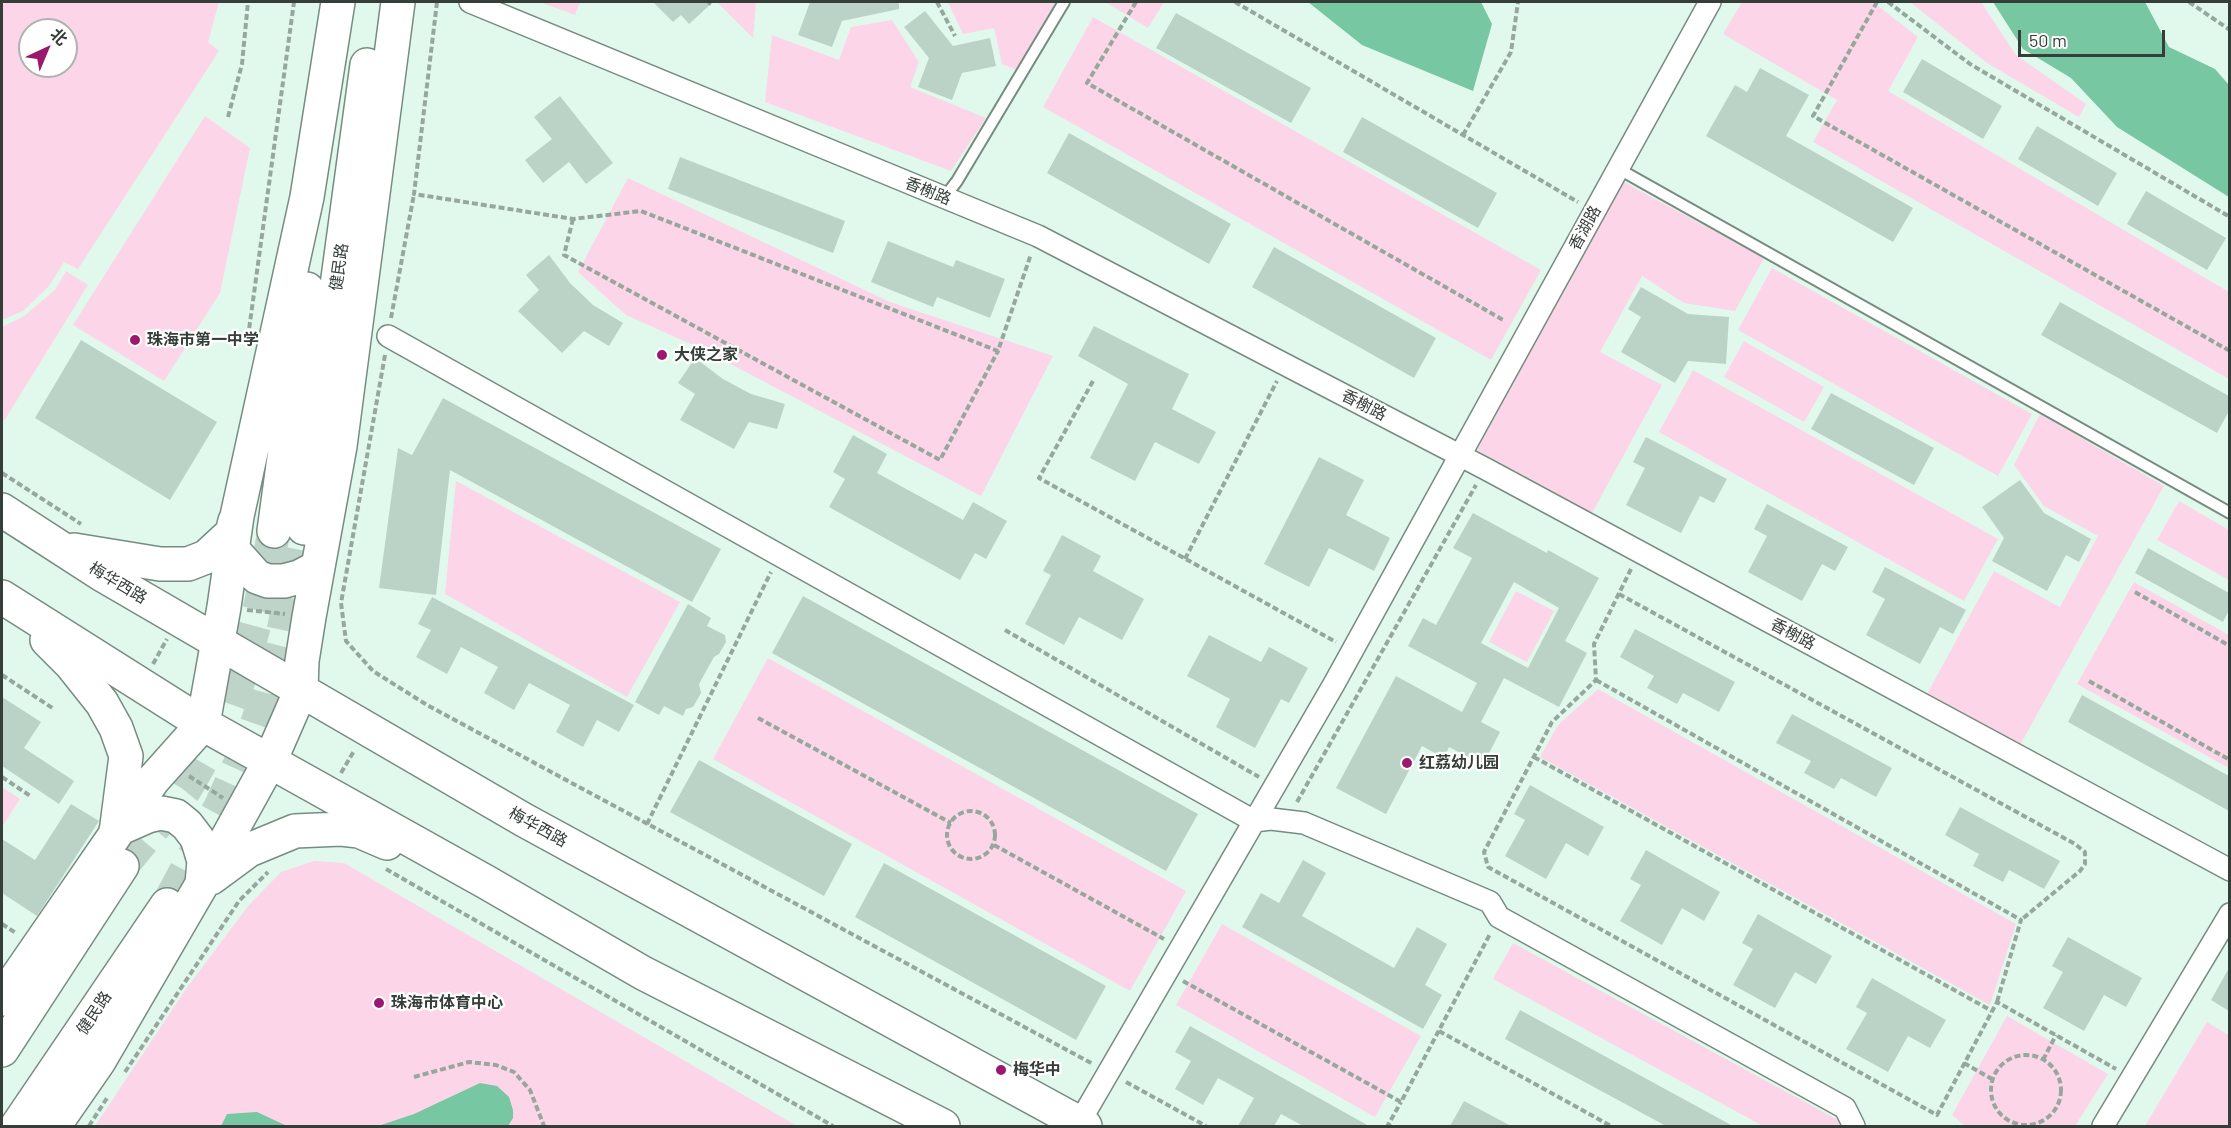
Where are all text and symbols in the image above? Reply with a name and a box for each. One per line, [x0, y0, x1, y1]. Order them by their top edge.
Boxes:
north arrow [18, 18, 78, 78]
scale bar [2021, 18, 2168, 56]
text: 北 [47, 24, 72, 49]
text: 50 m [2029, 29, 2067, 51]
street label: 香榭路 [902, 173, 954, 209]
street label: 香湖路 [1565, 202, 1605, 254]
street label: 健民路 [326, 242, 352, 292]
place label: 珠海市第一中学 [147, 330, 259, 350]
marker: 珠海市第一中学 [128, 333, 142, 347]
place label: 大侠之家 [674, 345, 738, 365]
marker: 大侠之家 [655, 348, 669, 362]
street label: 香榭路 [1338, 386, 1390, 424]
street label: 梅华西路 [86, 558, 150, 608]
street label: 香榭路 [1767, 614, 1819, 654]
place label: 红荔幼儿园 [1419, 753, 1499, 773]
marker: 红荔幼儿园 [1400, 756, 1414, 770]
street label: 梅华西路 [505, 803, 571, 851]
street label: 健民路 [73, 988, 115, 1038]
place label: 珠海市体育中心 [391, 993, 503, 1013]
marker: 珠海市体育中心 [372, 996, 386, 1010]
place label: 梅华中 [1013, 1060, 1061, 1080]
marker: 梅华中 [994, 1063, 1008, 1077]

